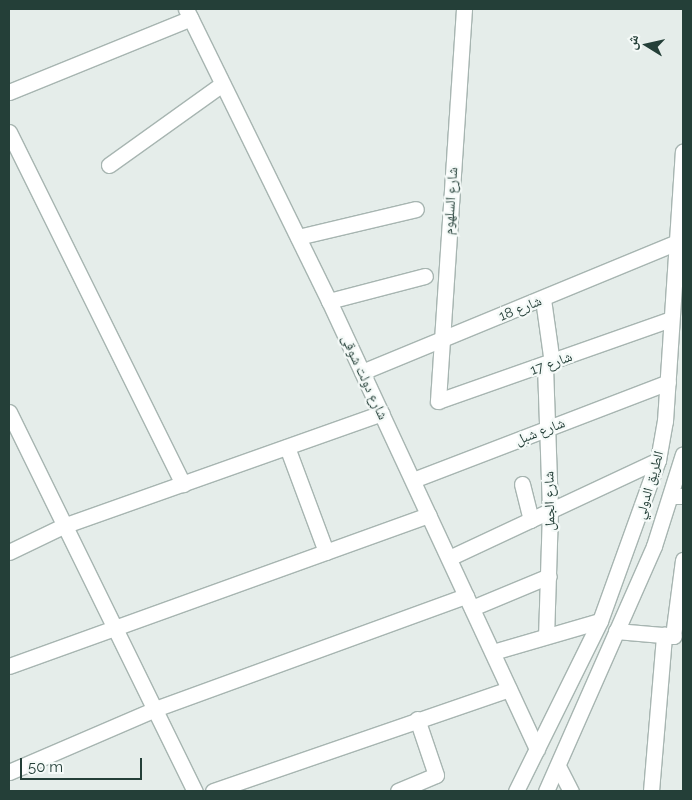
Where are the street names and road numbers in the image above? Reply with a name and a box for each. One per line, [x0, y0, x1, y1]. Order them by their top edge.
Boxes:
street label: شارع السلهوم [439, 167, 461, 235]
street label: شارع 18 [496, 292, 544, 324]
street label: شارع دولت شوقى [338, 332, 392, 422]
street label: شارع 17 [528, 348, 574, 378]
street label: شارع شبل [513, 414, 567, 448]
street label: الطريق الدولي [631, 449, 667, 521]
street label: شارع الجمل [540, 471, 558, 531]

